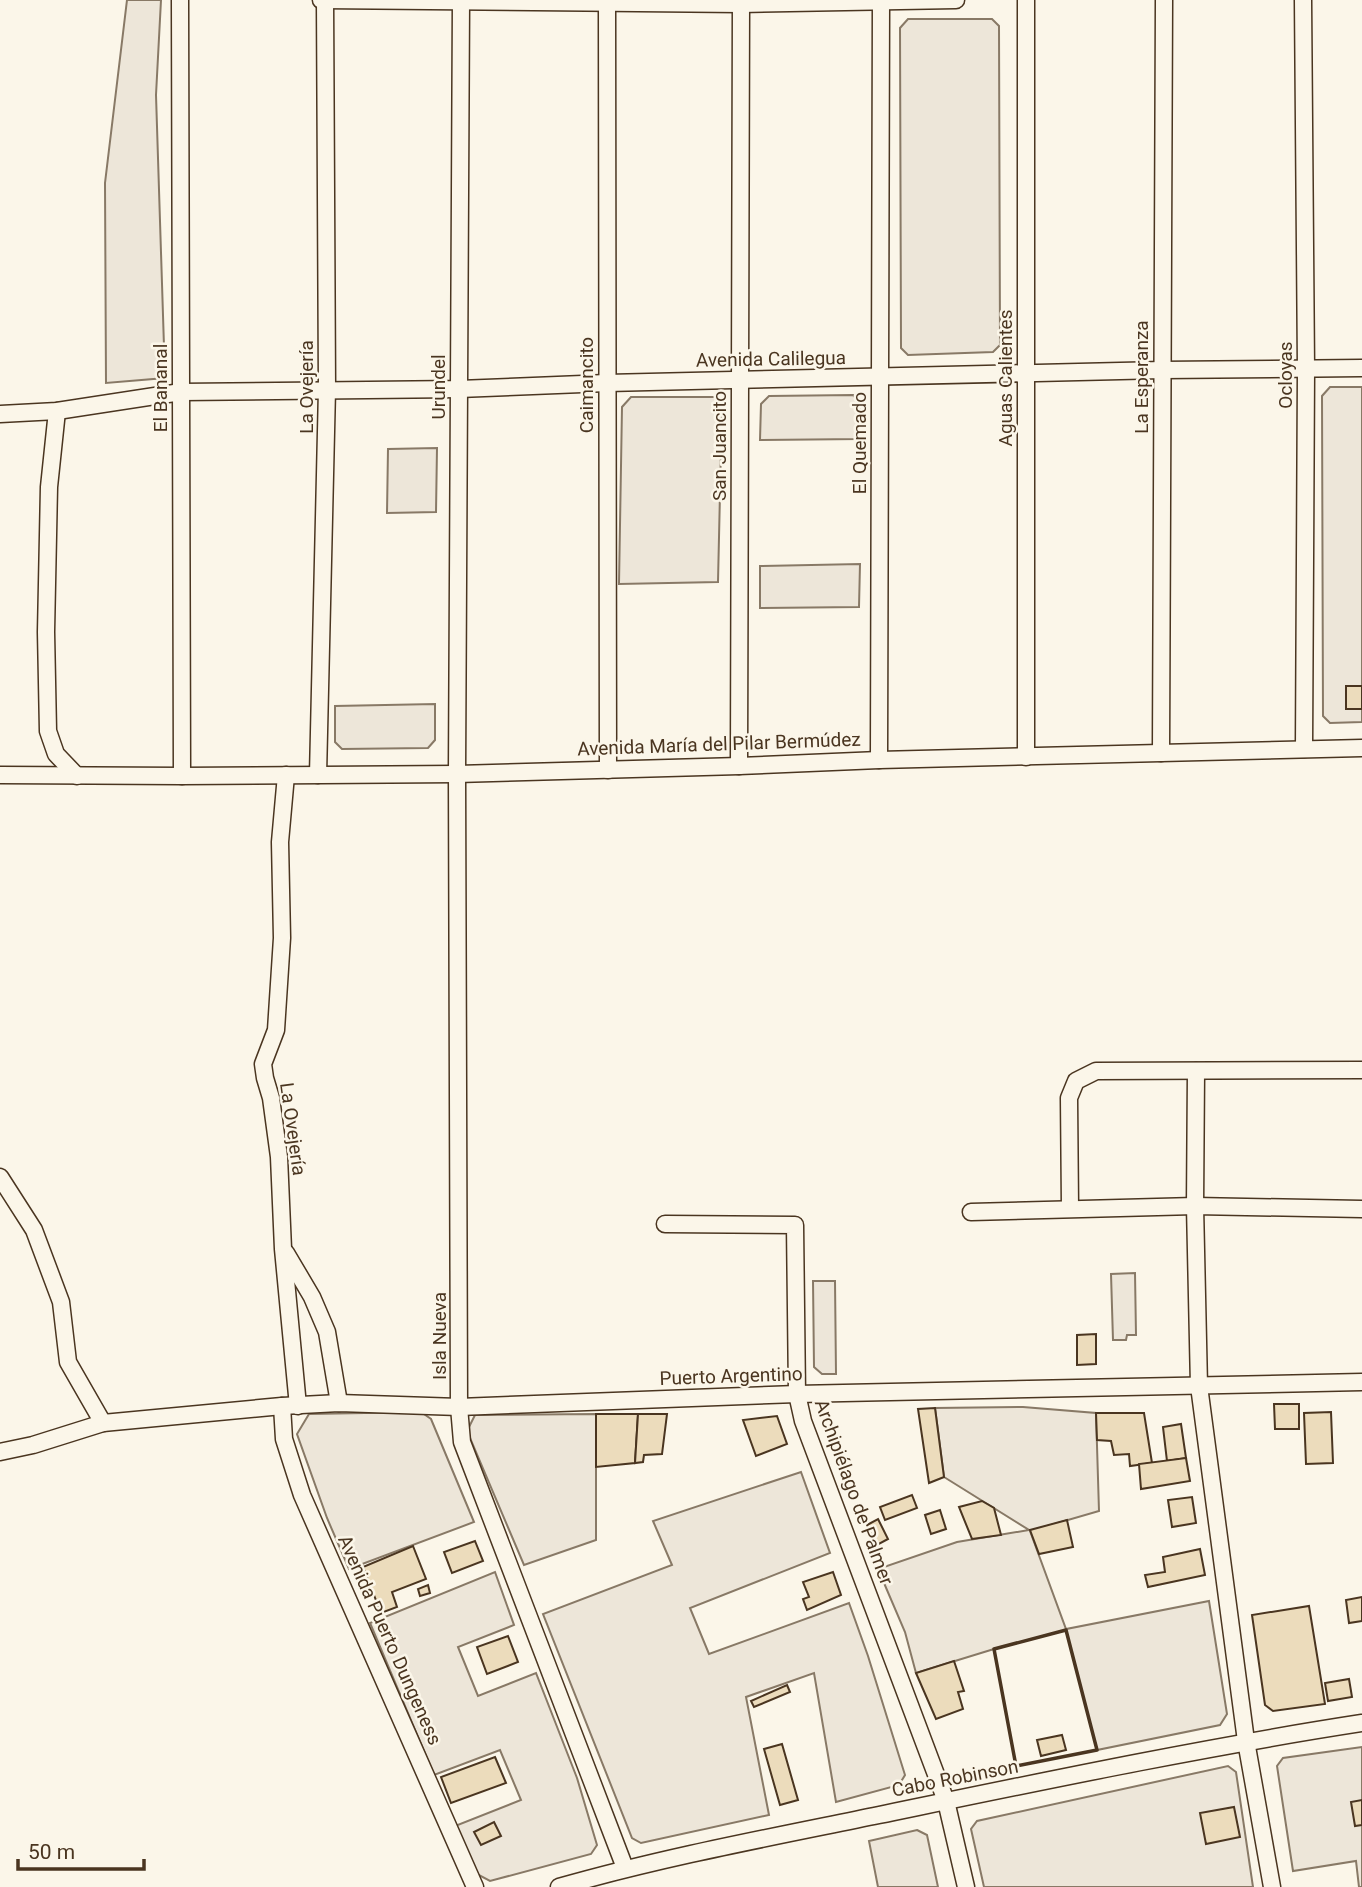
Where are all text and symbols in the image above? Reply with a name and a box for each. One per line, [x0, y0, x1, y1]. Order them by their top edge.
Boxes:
street label: Aguas Calientes [994, 310, 1017, 447]
street label: La Esperanza [1130, 320, 1153, 434]
street label: Caimancito [575, 337, 598, 433]
street label: La Ovejería [295, 340, 318, 434]
street label: Ocloyas [1274, 341, 1297, 409]
street label: El Bananal [149, 344, 172, 432]
street label: Avenida Calilegua [696, 346, 846, 372]
street label: Urundel [427, 354, 450, 420]
street label: San Juancito [708, 391, 731, 501]
street label: El Quemado [848, 392, 871, 494]
street label: Avenida María del Pilar Bermúdez [577, 728, 861, 760]
street label: La Ovejería [275, 1081, 311, 1177]
street label: Isla Nueva [428, 1292, 451, 1380]
street label: Puerto Argentino [659, 1362, 803, 1390]
street label: Archipiélago de Palmer [810, 1396, 898, 1588]
street label: Avenida Puerto Dungeness [333, 1531, 447, 1749]
street label: Cabo Robinson [890, 1754, 1020, 1802]
scale bar [18, 1828, 144, 1872]
text: 50 m [28, 1840, 75, 1864]

